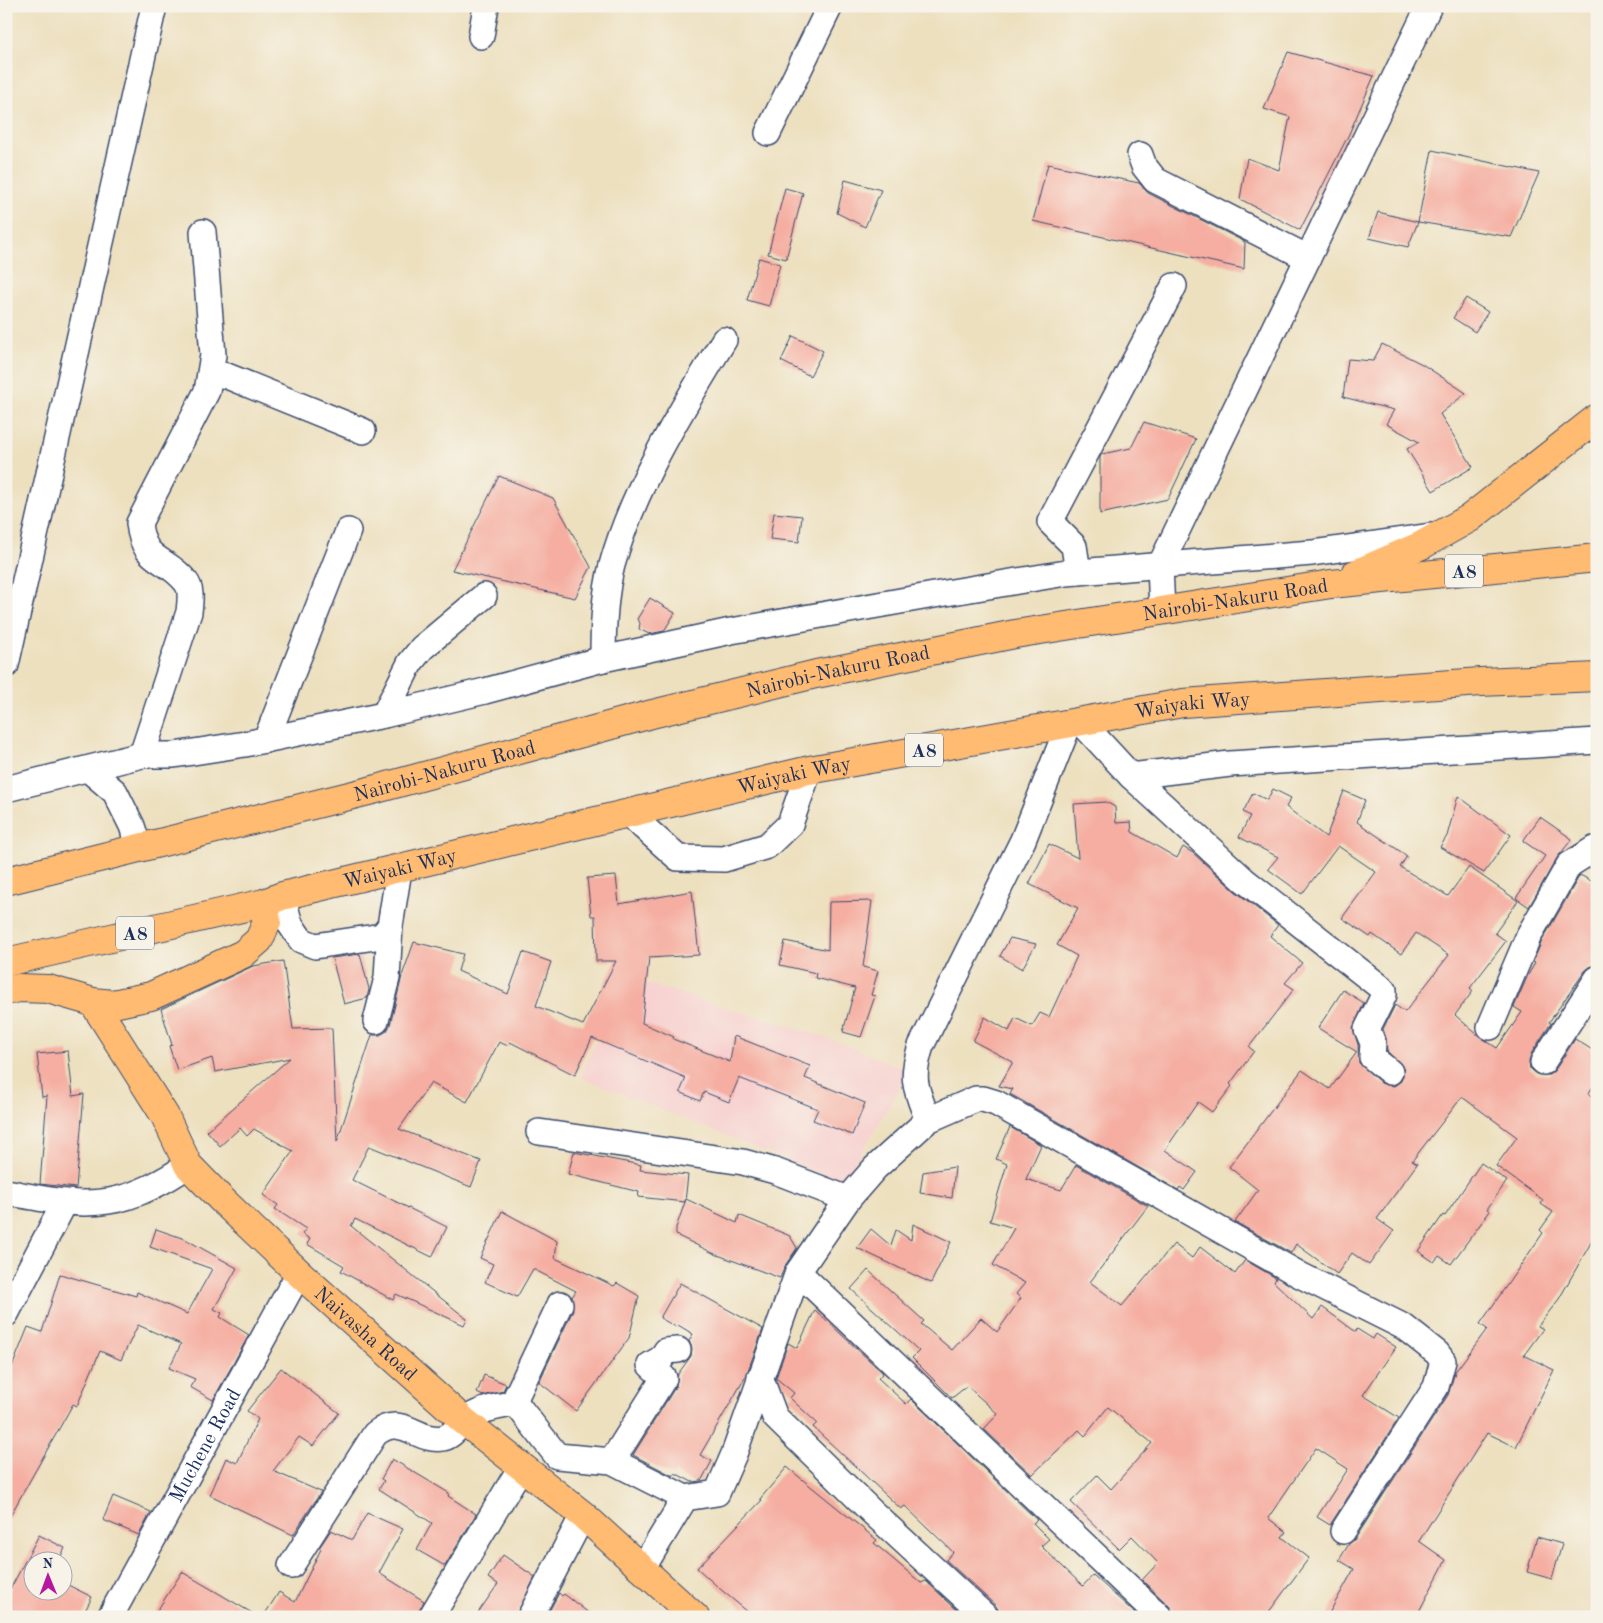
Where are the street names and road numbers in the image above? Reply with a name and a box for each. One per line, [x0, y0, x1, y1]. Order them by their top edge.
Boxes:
road number: A8 [1445, 554, 1483, 588]
street label: Nairobi-Nakuru Road [1141, 577, 1330, 626]
street label: Nairobi-Nakuru Road [744, 643, 932, 703]
street label: Waiyaki Way [1133, 690, 1251, 723]
road number: A8 [905, 734, 943, 766]
street label: Nairobi-Nakuru Road [352, 738, 538, 806]
street label: Waiyaki Way [735, 755, 853, 799]
street label: Waiyaki Way [341, 846, 459, 893]
road number: A8 [116, 916, 154, 950]
street label: Naivasha Road [310, 1284, 420, 1386]
street label: Muchene Road [167, 1386, 245, 1506]

